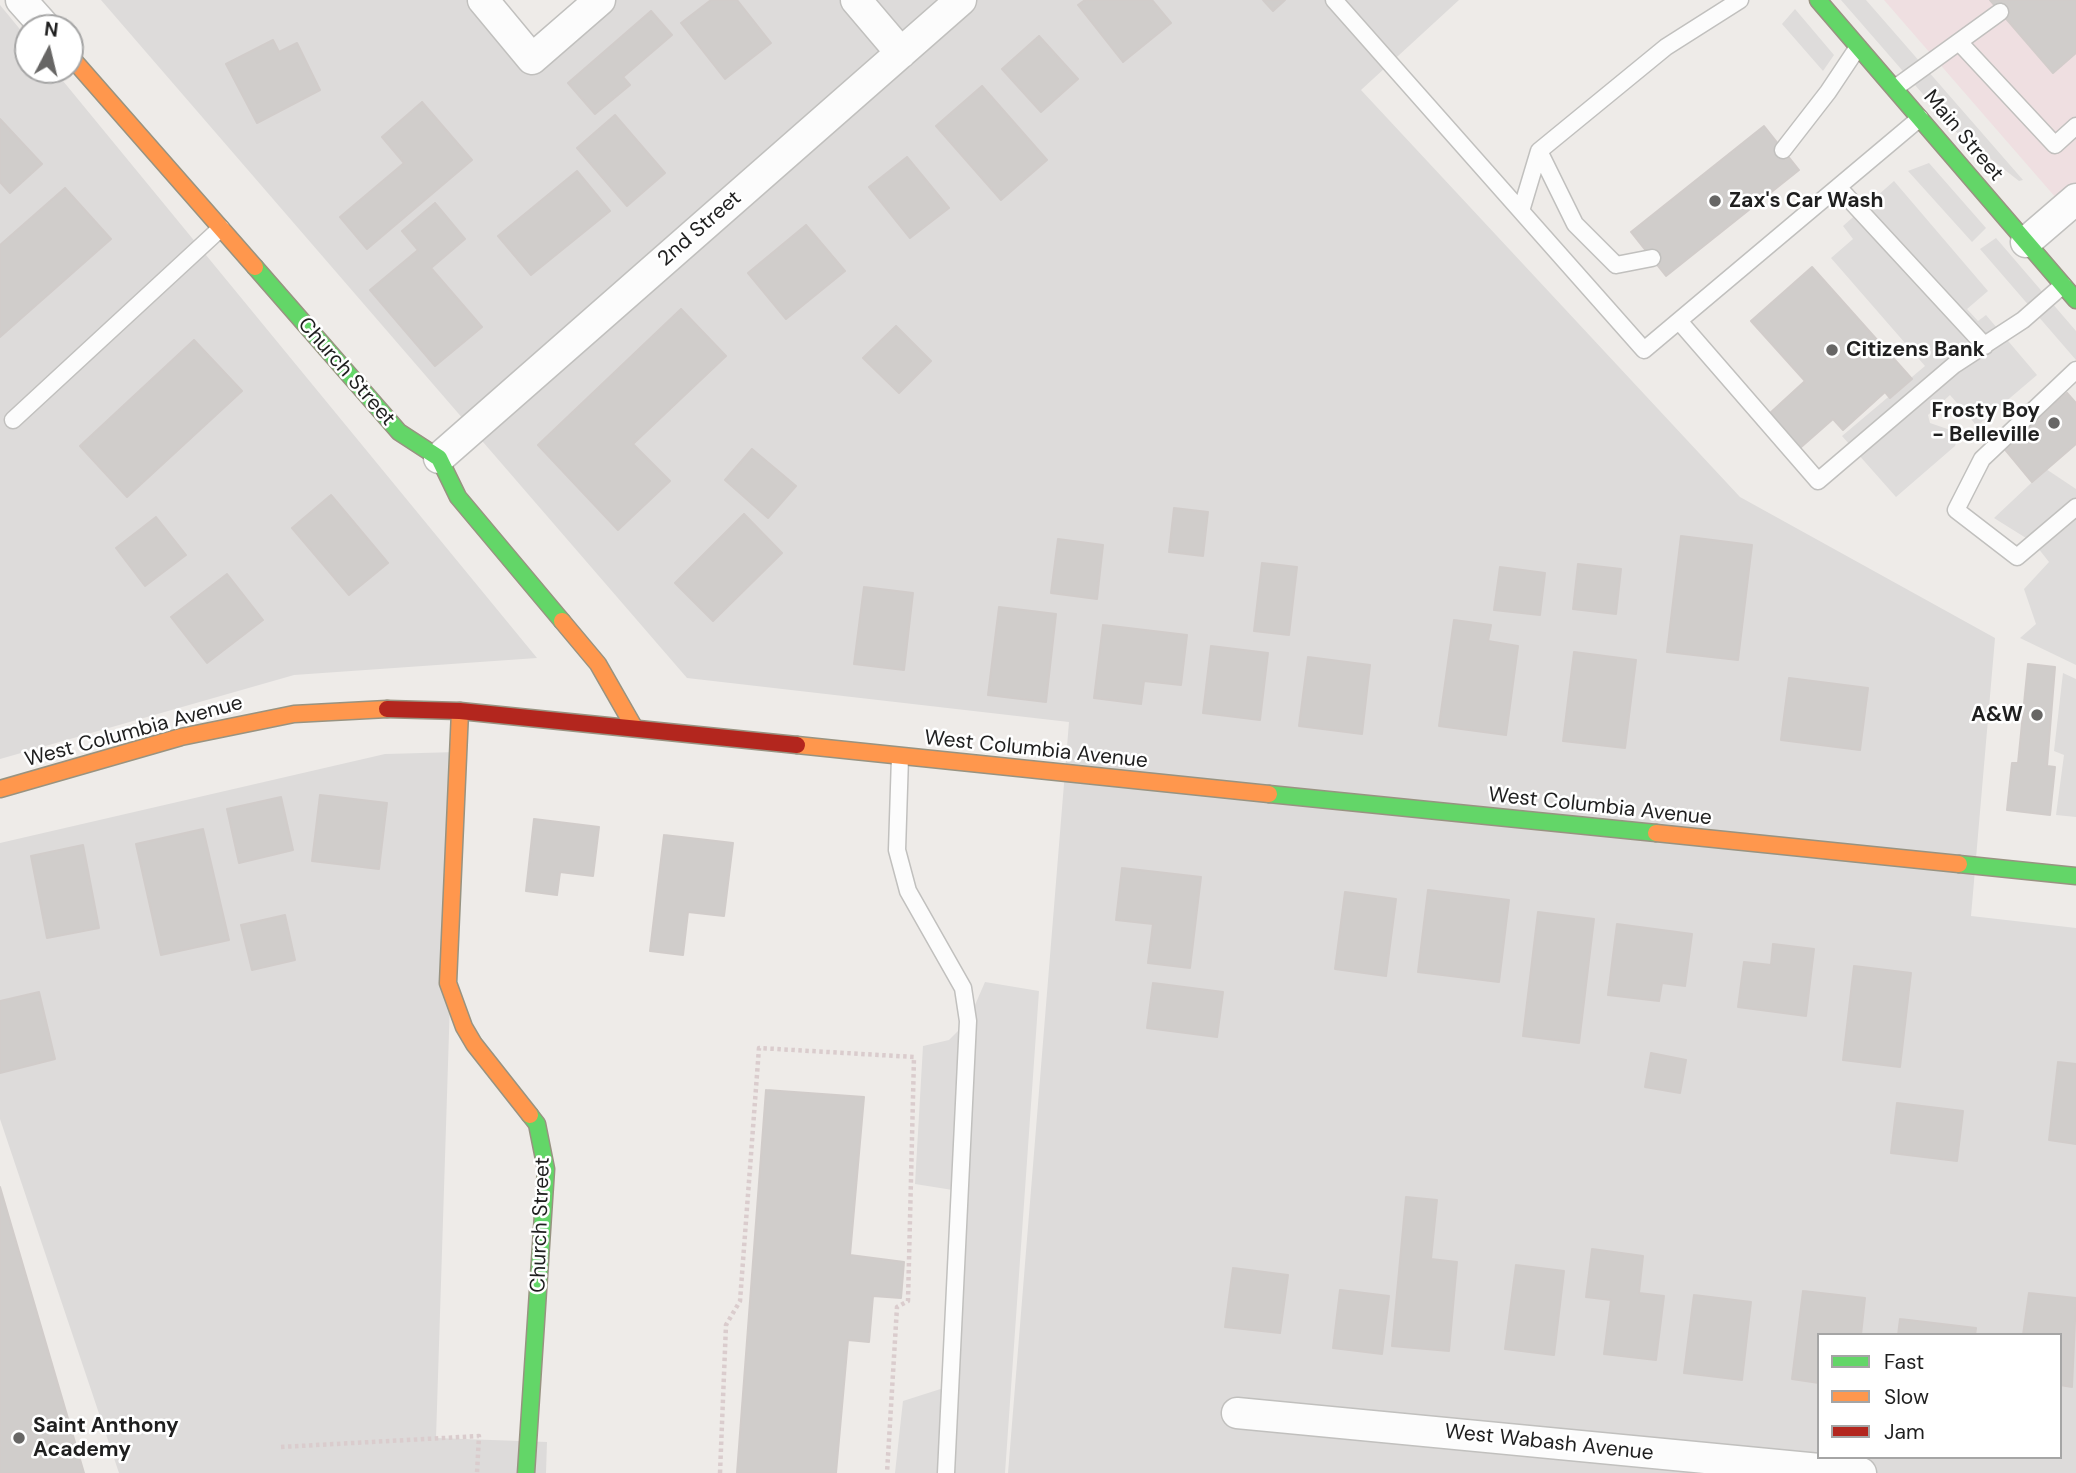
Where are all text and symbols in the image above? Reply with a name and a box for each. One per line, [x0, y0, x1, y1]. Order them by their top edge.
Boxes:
north arrow [14, 14, 84, 84]
text: N [43, 16, 60, 43]
street label: Main Street [1918, 85, 2008, 187]
street label: 2nd Street [653, 186, 747, 272]
place label: Zax's Car Wash [1729, 188, 1884, 214]
marker: Zax's Car Wash [1707, 193, 1723, 209]
street label: Church Street [292, 313, 400, 431]
place label: Citizens Bank [1846, 337, 1985, 363]
marker: Citizens Bank [1824, 342, 1840, 358]
place label: Frosty Boy - Belleville [1932, 398, 2040, 448]
marker: Frosty Boy - Belleville [2046, 415, 2062, 431]
street label: West Columbia Avenue [22, 691, 246, 773]
place label: A&W [1971, 702, 2023, 728]
marker: A&W [2029, 707, 2045, 723]
street label: West Columbia Avenue [923, 726, 1149, 774]
street label: West Columbia Avenue [1487, 783, 1713, 831]
street label: Church Street [526, 1157, 556, 1293]
legend [1817, 1333, 2062, 1459]
text: Fast [1884, 1348, 1924, 1376]
text: Slow [1884, 1383, 1929, 1411]
place label: Saint Anthony Academy [33, 1413, 179, 1463]
text: Jam [1884, 1418, 1925, 1446]
street label: West Wabash Avenue [1443, 1419, 1655, 1467]
marker: Saint Anthony Academy [11, 1430, 27, 1446]

